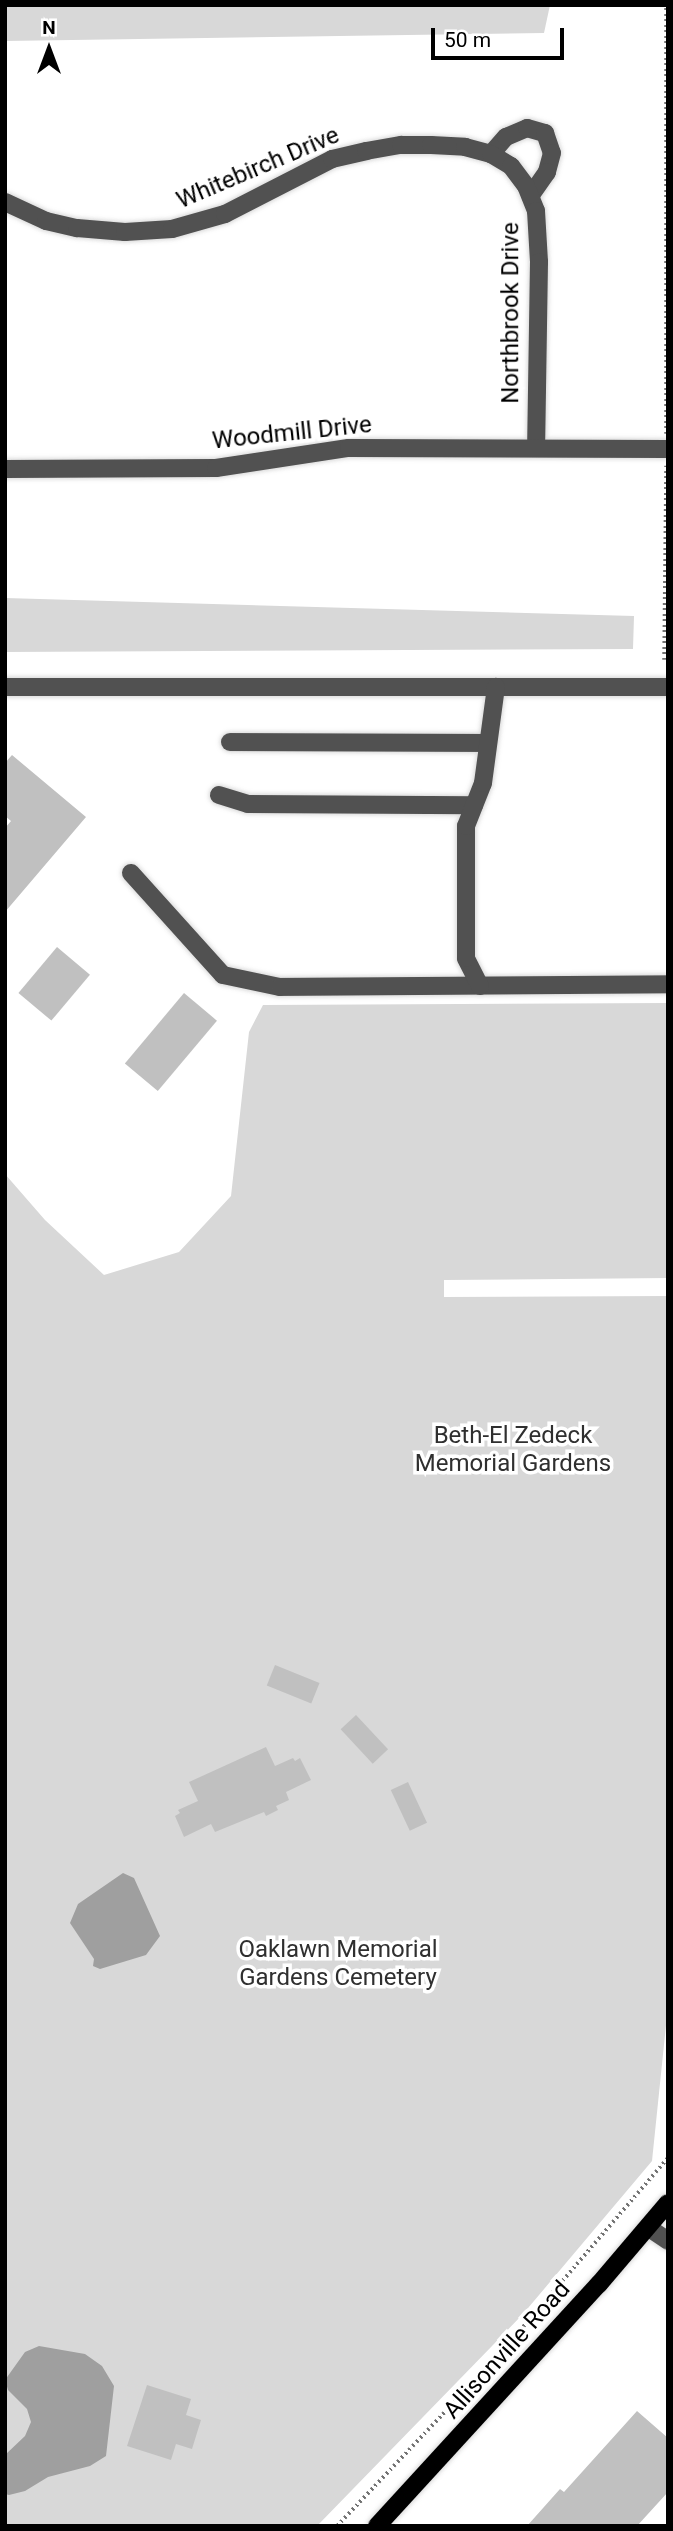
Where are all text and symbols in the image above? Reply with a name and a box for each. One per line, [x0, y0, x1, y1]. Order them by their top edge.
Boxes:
north arrow [14, 14, 84, 84]
scale bar [435, 14, 568, 58]
text: N [42, 16, 56, 39]
text: 50 m [444, 28, 491, 52]
street label: Whitebirch Drive [172, 121, 344, 215]
street label: Northbrook Drive [497, 222, 525, 404]
street label: Woodmill Drive [211, 410, 373, 456]
park label: Beth-El Zedeck Memorial Gardens [415, 1422, 611, 1478]
park label: Oaklawn Memorial Gardens Cemetery [238, 1936, 438, 1992]
street label: Allisonville Road [438, 2275, 576, 2425]

